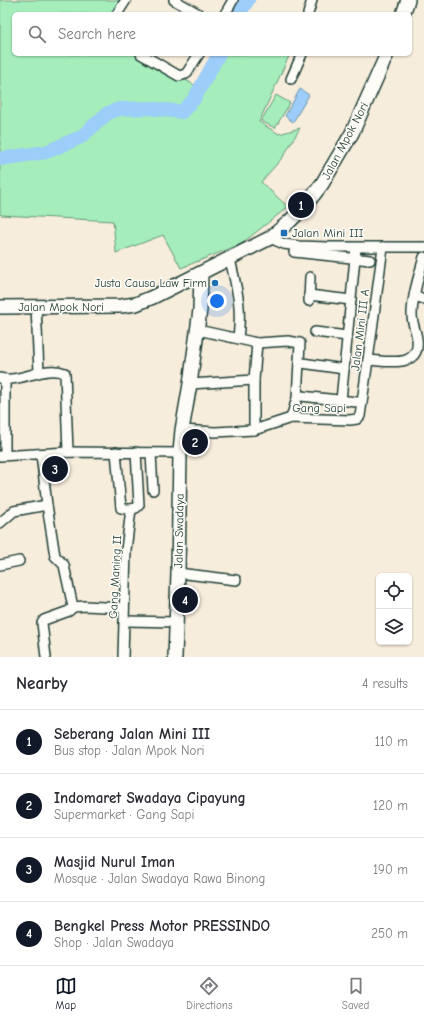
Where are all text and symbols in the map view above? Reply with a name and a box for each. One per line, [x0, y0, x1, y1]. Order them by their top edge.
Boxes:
search box [12, 12, 412, 56]
icon: search [26, 23, 48, 45]
text: Search here [58, 25, 136, 43]
street label: Jalan Mpok Nori [319, 100, 371, 182]
pin: 1 [288, 190, 314, 220]
place label: Jalan Mini III [292, 226, 364, 240]
marker: Jalan Mini III [279, 228, 289, 238]
place label: Justa Causa Law Firm [95, 276, 207, 290]
marker: Justa Causa Law Firm [210, 278, 220, 288]
street label: Jalan Mini III A [348, 288, 372, 372]
your location [207, 291, 227, 311]
street label: Jalan Mpok Nori [18, 300, 104, 314]
street label: Gang Sapi [292, 401, 346, 415]
pin: 2 [182, 427, 208, 457]
pin: 3 [42, 454, 68, 484]
street label: Jalan Swadaya [171, 493, 187, 569]
street label: Gang Maning II [106, 534, 124, 619]
map controls [376, 573, 412, 645]
button: locate [376, 573, 412, 609]
pin: 4 [172, 585, 198, 615]
button: layers [376, 609, 412, 645]
text: Nearby [16, 674, 67, 693]
text: 4 results [362, 676, 408, 691]
text: Seberang Jalan Mini III [54, 725, 210, 743]
text: 1 [26, 734, 32, 749]
text: 110 m [375, 734, 408, 749]
text: Bus stop · Jalan Mpok Nori [54, 743, 205, 758]
text: Indomaret Swadaya Cipayung [54, 789, 246, 807]
text: 2 [26, 798, 32, 813]
text: 120 m [373, 798, 408, 813]
text: Supermarket · Gang Sapi [54, 807, 194, 822]
text: Masjid Nurul Iman [54, 853, 175, 871]
text: 3 [26, 862, 32, 877]
text: 190 m [373, 862, 408, 877]
text: Mosque · Jalan Swadaya Rawa Binong [54, 871, 265, 886]
text: Bengkel Press Motor PRESSINDO [54, 917, 270, 935]
text: 4 [26, 926, 32, 941]
text: 250 m [371, 926, 408, 941]
text: Shop · Jalan Swadaya [54, 935, 174, 950]
tab: Map [55, 975, 77, 1012]
tab: Directions [186, 975, 233, 1012]
tab: Saved [342, 975, 369, 1012]

